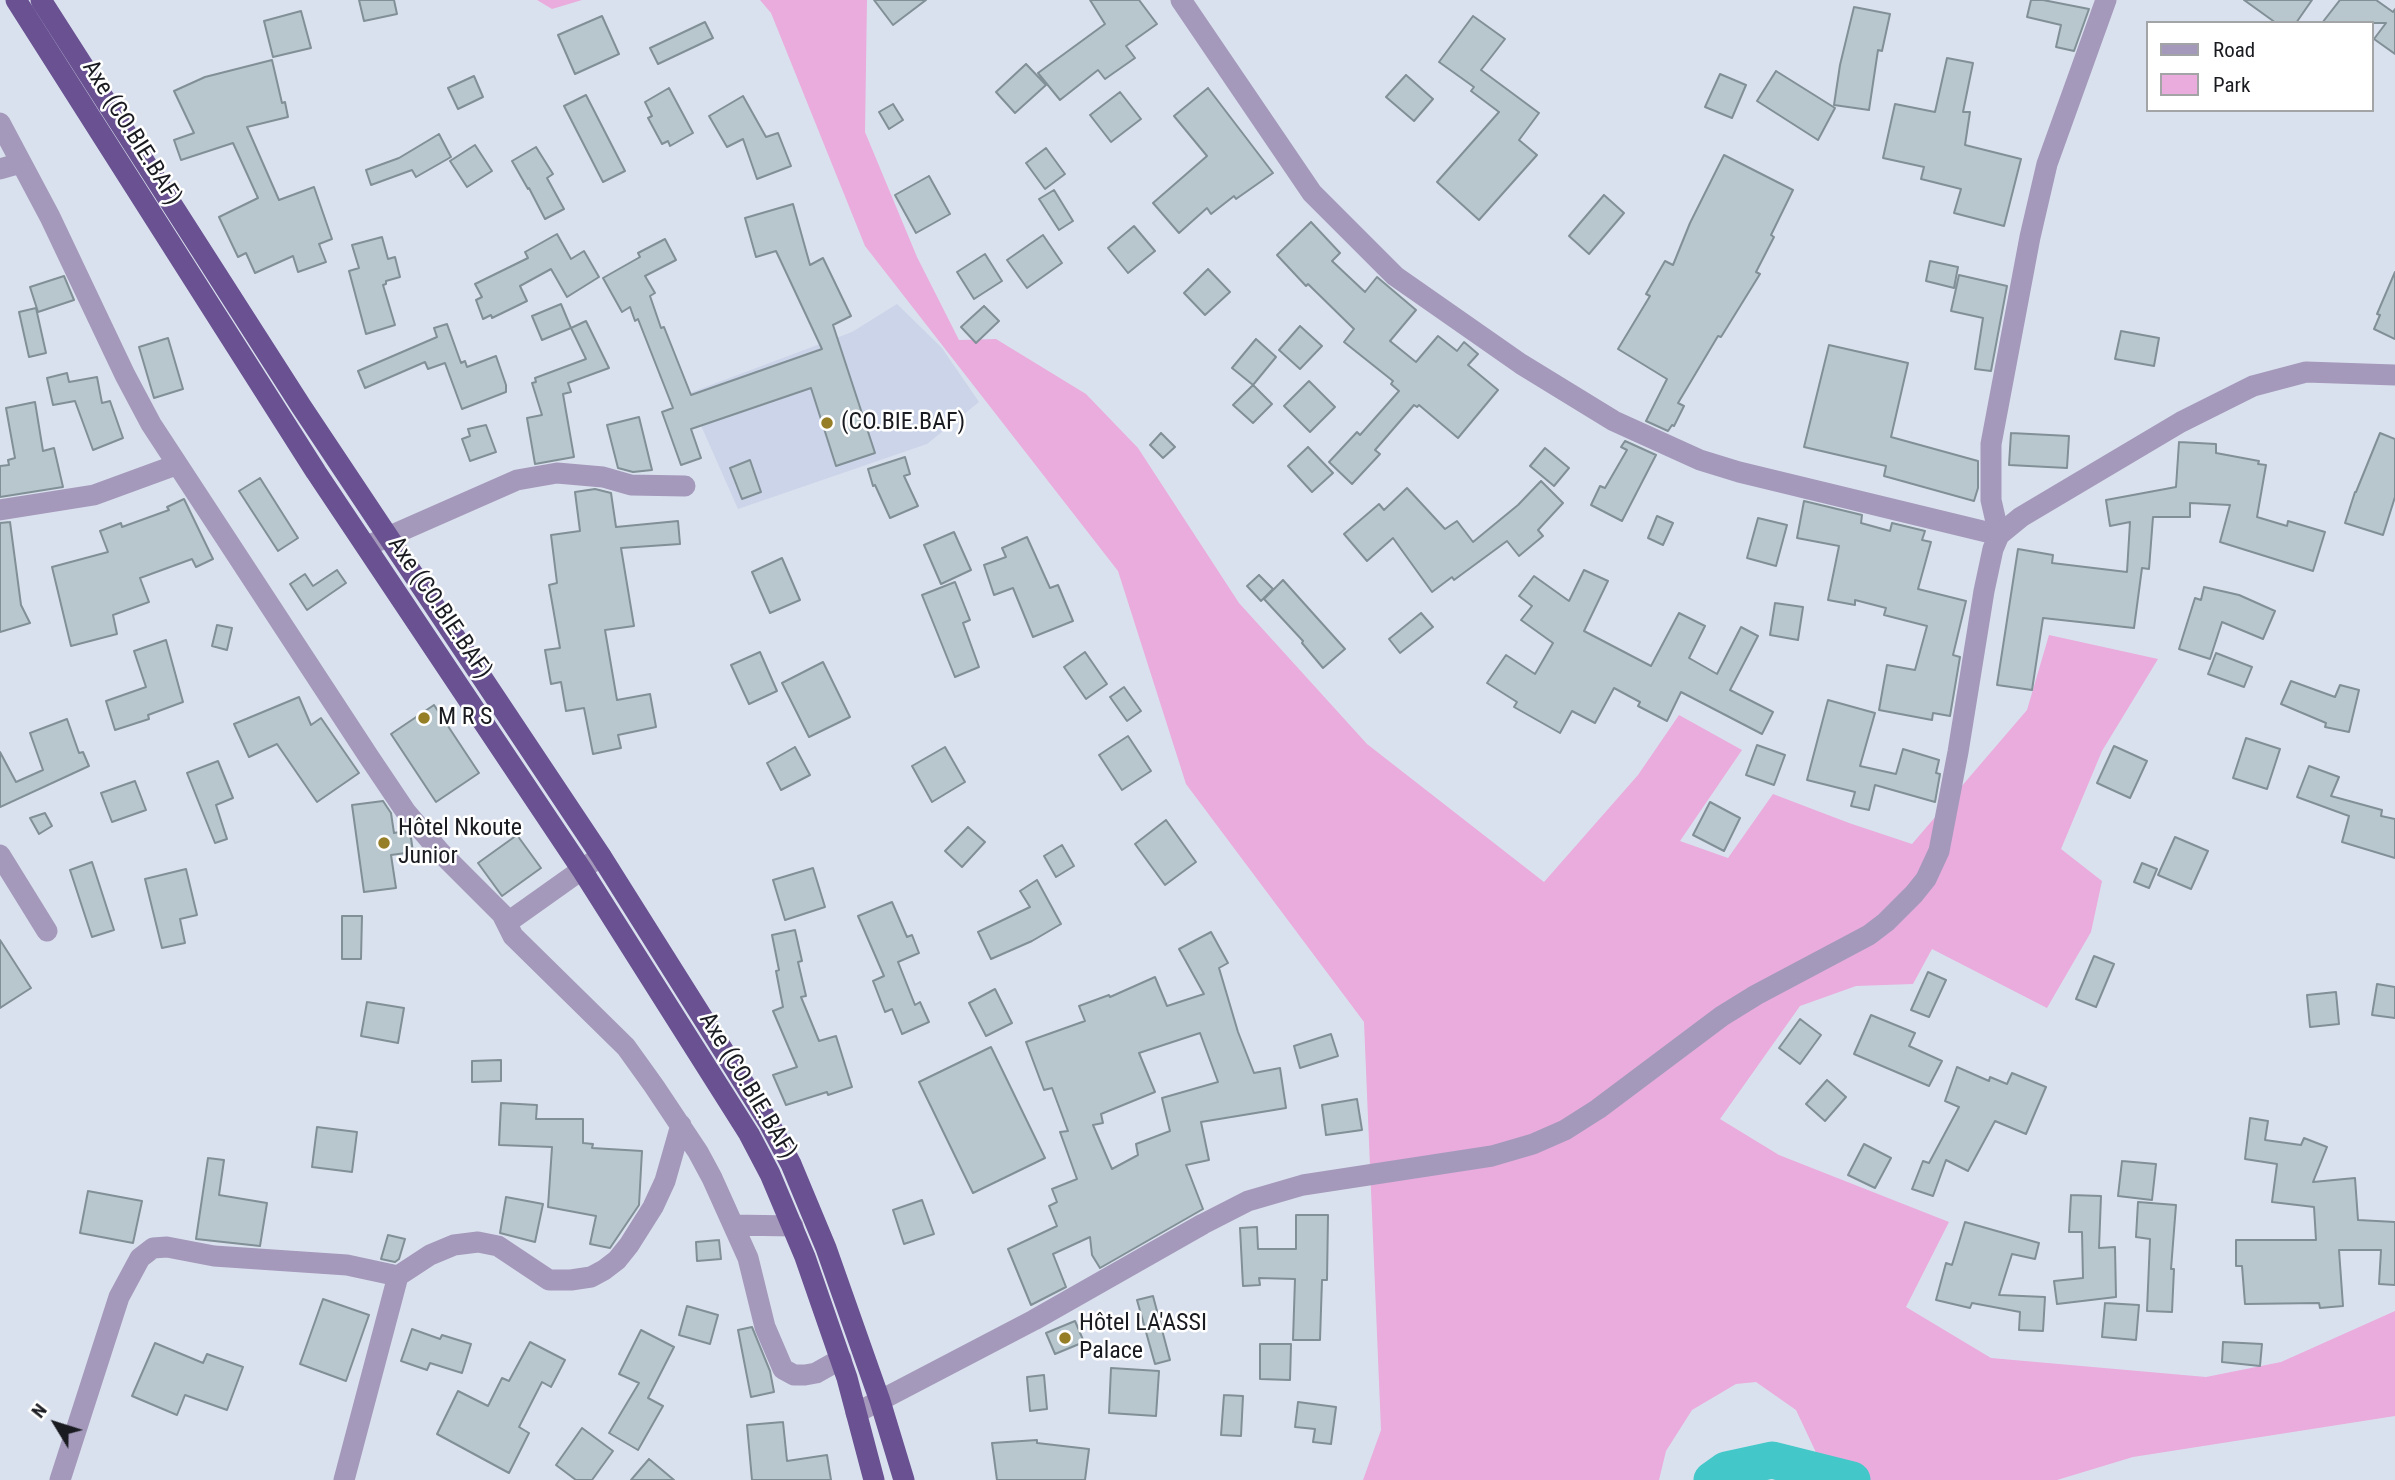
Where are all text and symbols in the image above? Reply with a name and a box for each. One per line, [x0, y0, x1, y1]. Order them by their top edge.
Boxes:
legend [2146, 21, 2374, 112]
text: Road [2213, 38, 2255, 62]
street label: Axe (CO.BIE.BAF) [75, 55, 187, 211]
text: Park [2213, 73, 2250, 97]
place label: (CO.BIE.BAF) [841, 409, 965, 437]
marker: (CO.BIE.BAF) [819, 415, 835, 431]
street label: Axe (CO.BIE.BAF) [381, 532, 497, 684]
place label: M R S [438, 704, 492, 732]
marker: M R S [416, 710, 432, 726]
place label: Hôtel Nkoute Junior [398, 815, 522, 871]
marker: Hôtel Nkoute Junior [376, 835, 392, 851]
street label: Axe (CO.BIE.BAF) [692, 1008, 802, 1164]
place label: Hôtel LA'ASSI Palace [1079, 1310, 1207, 1366]
marker: Hôtel LA'ASSI Palace [1057, 1330, 1073, 1346]
north arrow [21, 1389, 91, 1459]
text: N [26, 1399, 52, 1422]

